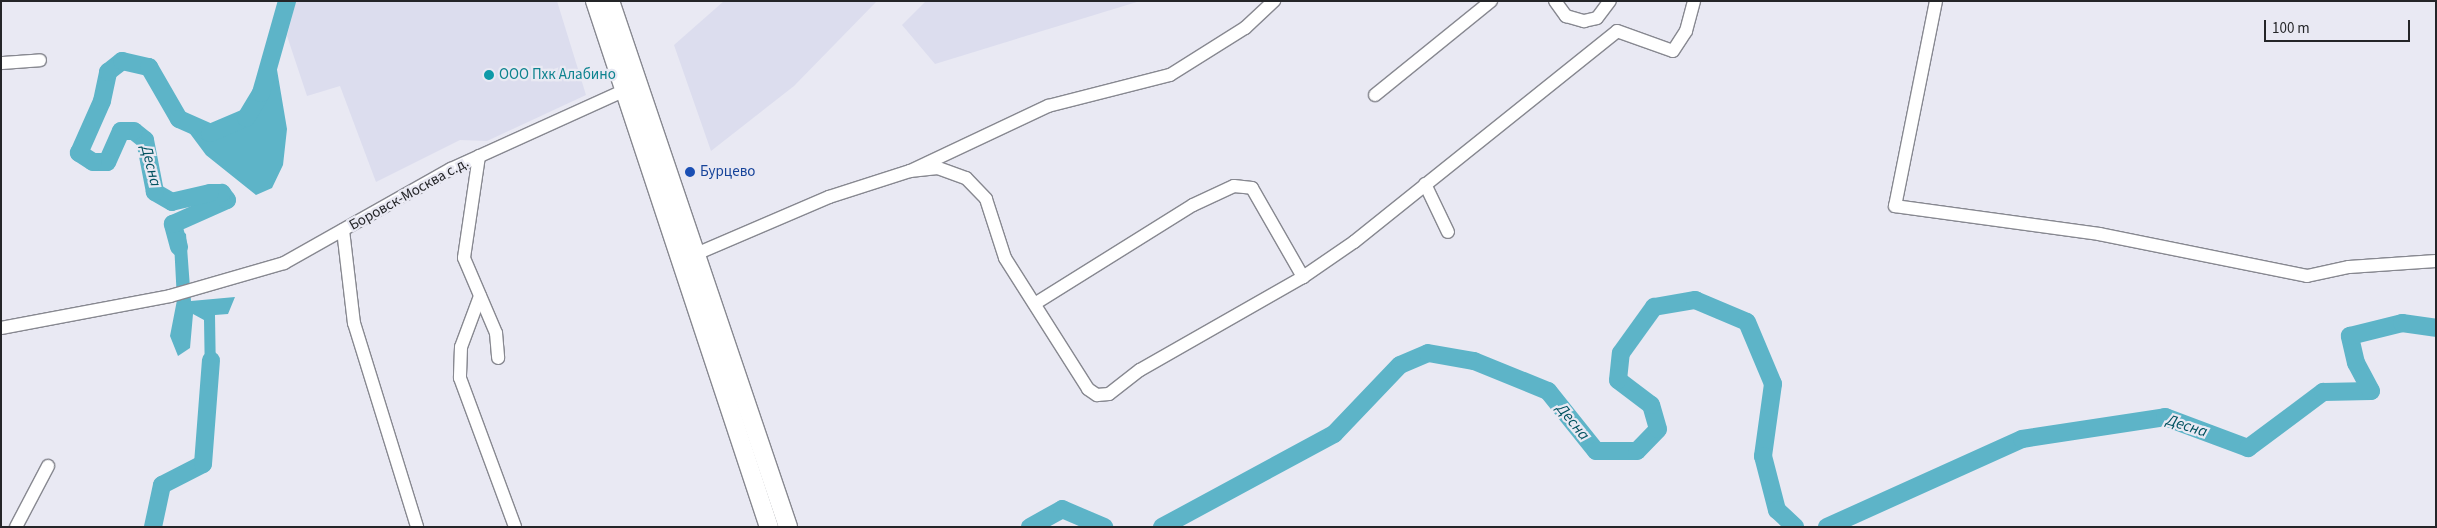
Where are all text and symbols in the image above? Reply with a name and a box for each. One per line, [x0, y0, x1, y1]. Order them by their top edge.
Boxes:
scale bar [2267, 10, 2413, 42]
text: 100 m [2272, 18, 2310, 39]
place label: ООО Пхк Алабино [499, 66, 616, 84]
marker: ООО Пхк Алабино [483, 69, 495, 81]
water label: Десна [137, 143, 165, 189]
street label: Боровск-Москва с.д. [346, 154, 472, 234]
place label: Бурцево [700, 163, 755, 181]
marker: Бурцево [684, 166, 696, 178]
water label: Десна [1552, 400, 1594, 444]
water label: Десна [2164, 410, 2210, 442]

